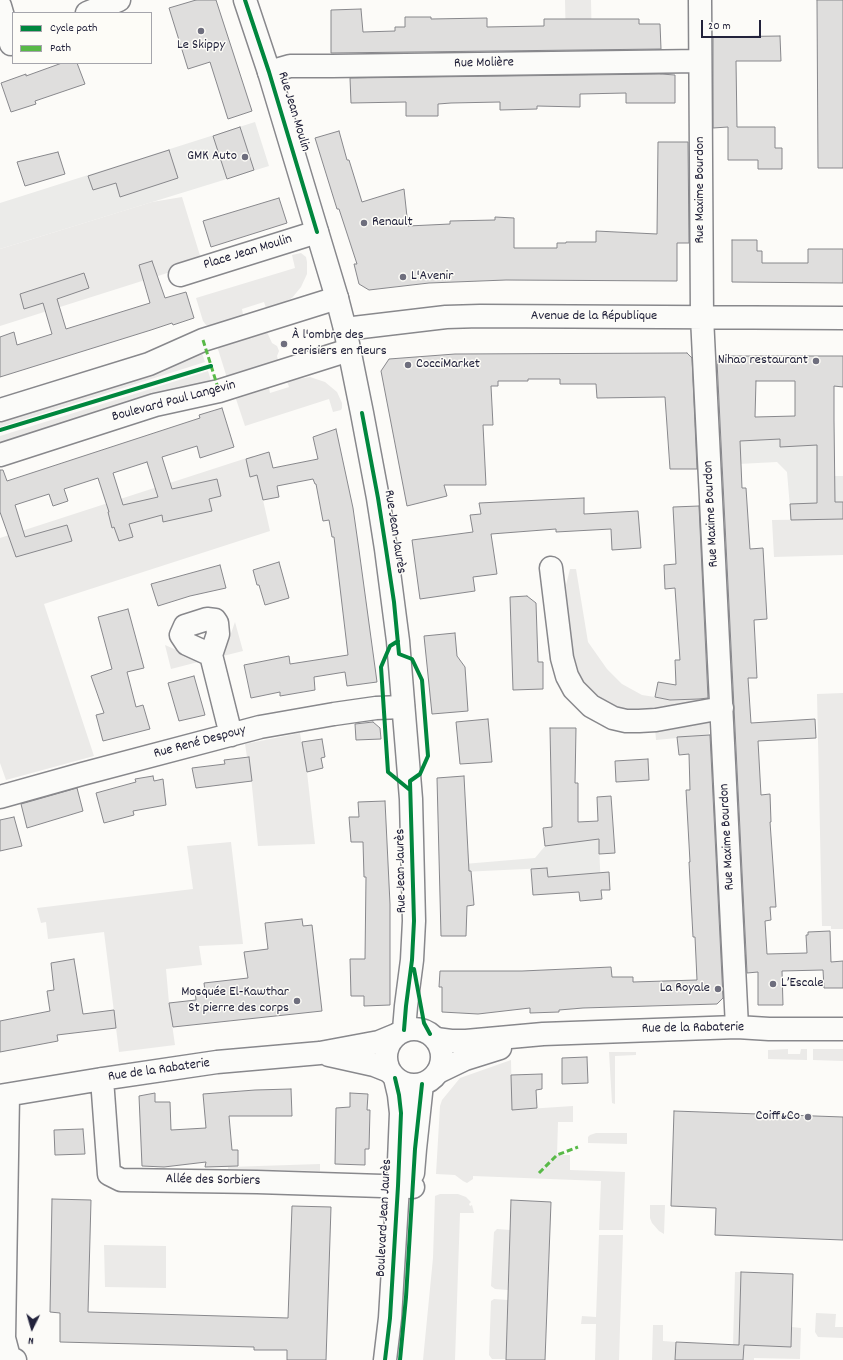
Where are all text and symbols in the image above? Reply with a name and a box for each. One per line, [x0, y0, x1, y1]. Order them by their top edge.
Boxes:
legend [12, 12, 152, 64]
scale bar [703, 12, 763, 38]
text: 20 m [708, 18, 731, 35]
text: Cycle path [50, 20, 98, 37]
marker: Le Skippy [196, 26, 206, 36]
place label: Le Skippy [177, 38, 225, 54]
text: Path [50, 40, 71, 57]
street label: Rue Molière [454, 55, 514, 73]
street label: Rue Jean Moulin [273, 70, 313, 154]
street label: Rue Maxime Bourdon [693, 136, 709, 244]
place label: GMK Auto [187, 149, 237, 165]
marker: GMK Auto [240, 152, 250, 162]
place label: Renault [372, 215, 413, 231]
marker: Renault [359, 218, 369, 228]
street label: Place Jean Moulin [202, 232, 294, 274]
place label: L'Avenir [411, 269, 453, 285]
marker: L'Avenir [398, 272, 408, 282]
street label: Avenue de la République [531, 309, 657, 325]
place label: À l'ombre des cerisiers en fleurs [292, 328, 387, 360]
marker: À l'ombre des cerisiers en fleurs [279, 339, 289, 349]
place label: Nihao restaurant [718, 353, 808, 369]
marker: Nihao restaurant [811, 356, 821, 366]
place label: CocciMarket [416, 357, 480, 373]
marker: CocciMarket [403, 360, 413, 370]
street label: Boulevard Paul Langevin [110, 377, 238, 427]
street label: Rue Maxime Bourdon [701, 460, 723, 568]
street label: Rue Jean Jaurès [379, 489, 409, 575]
street label: Rue René Despouy [152, 723, 248, 763]
street label: Rue Maxime Bourdon [717, 783, 739, 891]
street label: Rue Jean Jaurès [393, 829, 411, 913]
place label: L’Escale [781, 976, 823, 992]
marker: L’Escale [768, 979, 778, 989]
place label: La Royale [660, 981, 710, 997]
marker: La Royale [713, 984, 723, 994]
place label: Mosquée El-Kawthar St pierre des corps [181, 985, 289, 1018]
marker: Mosquée El-Kawthar St pierre des corps [292, 996, 302, 1006]
street label: Rue de la Rabaterie [642, 1020, 744, 1038]
street label: Rue de la Rabaterie [107, 1056, 211, 1086]
place label: Coiff&Co [756, 1109, 800, 1125]
marker: Coiff&Co [803, 1112, 813, 1122]
street label: Boulevard Jean Jaurès [374, 1159, 396, 1277]
street label: Allée des Sorbiers [165, 1172, 261, 1190]
north arrow [12, 1308, 52, 1348]
text: N [28, 1332, 34, 1348]

